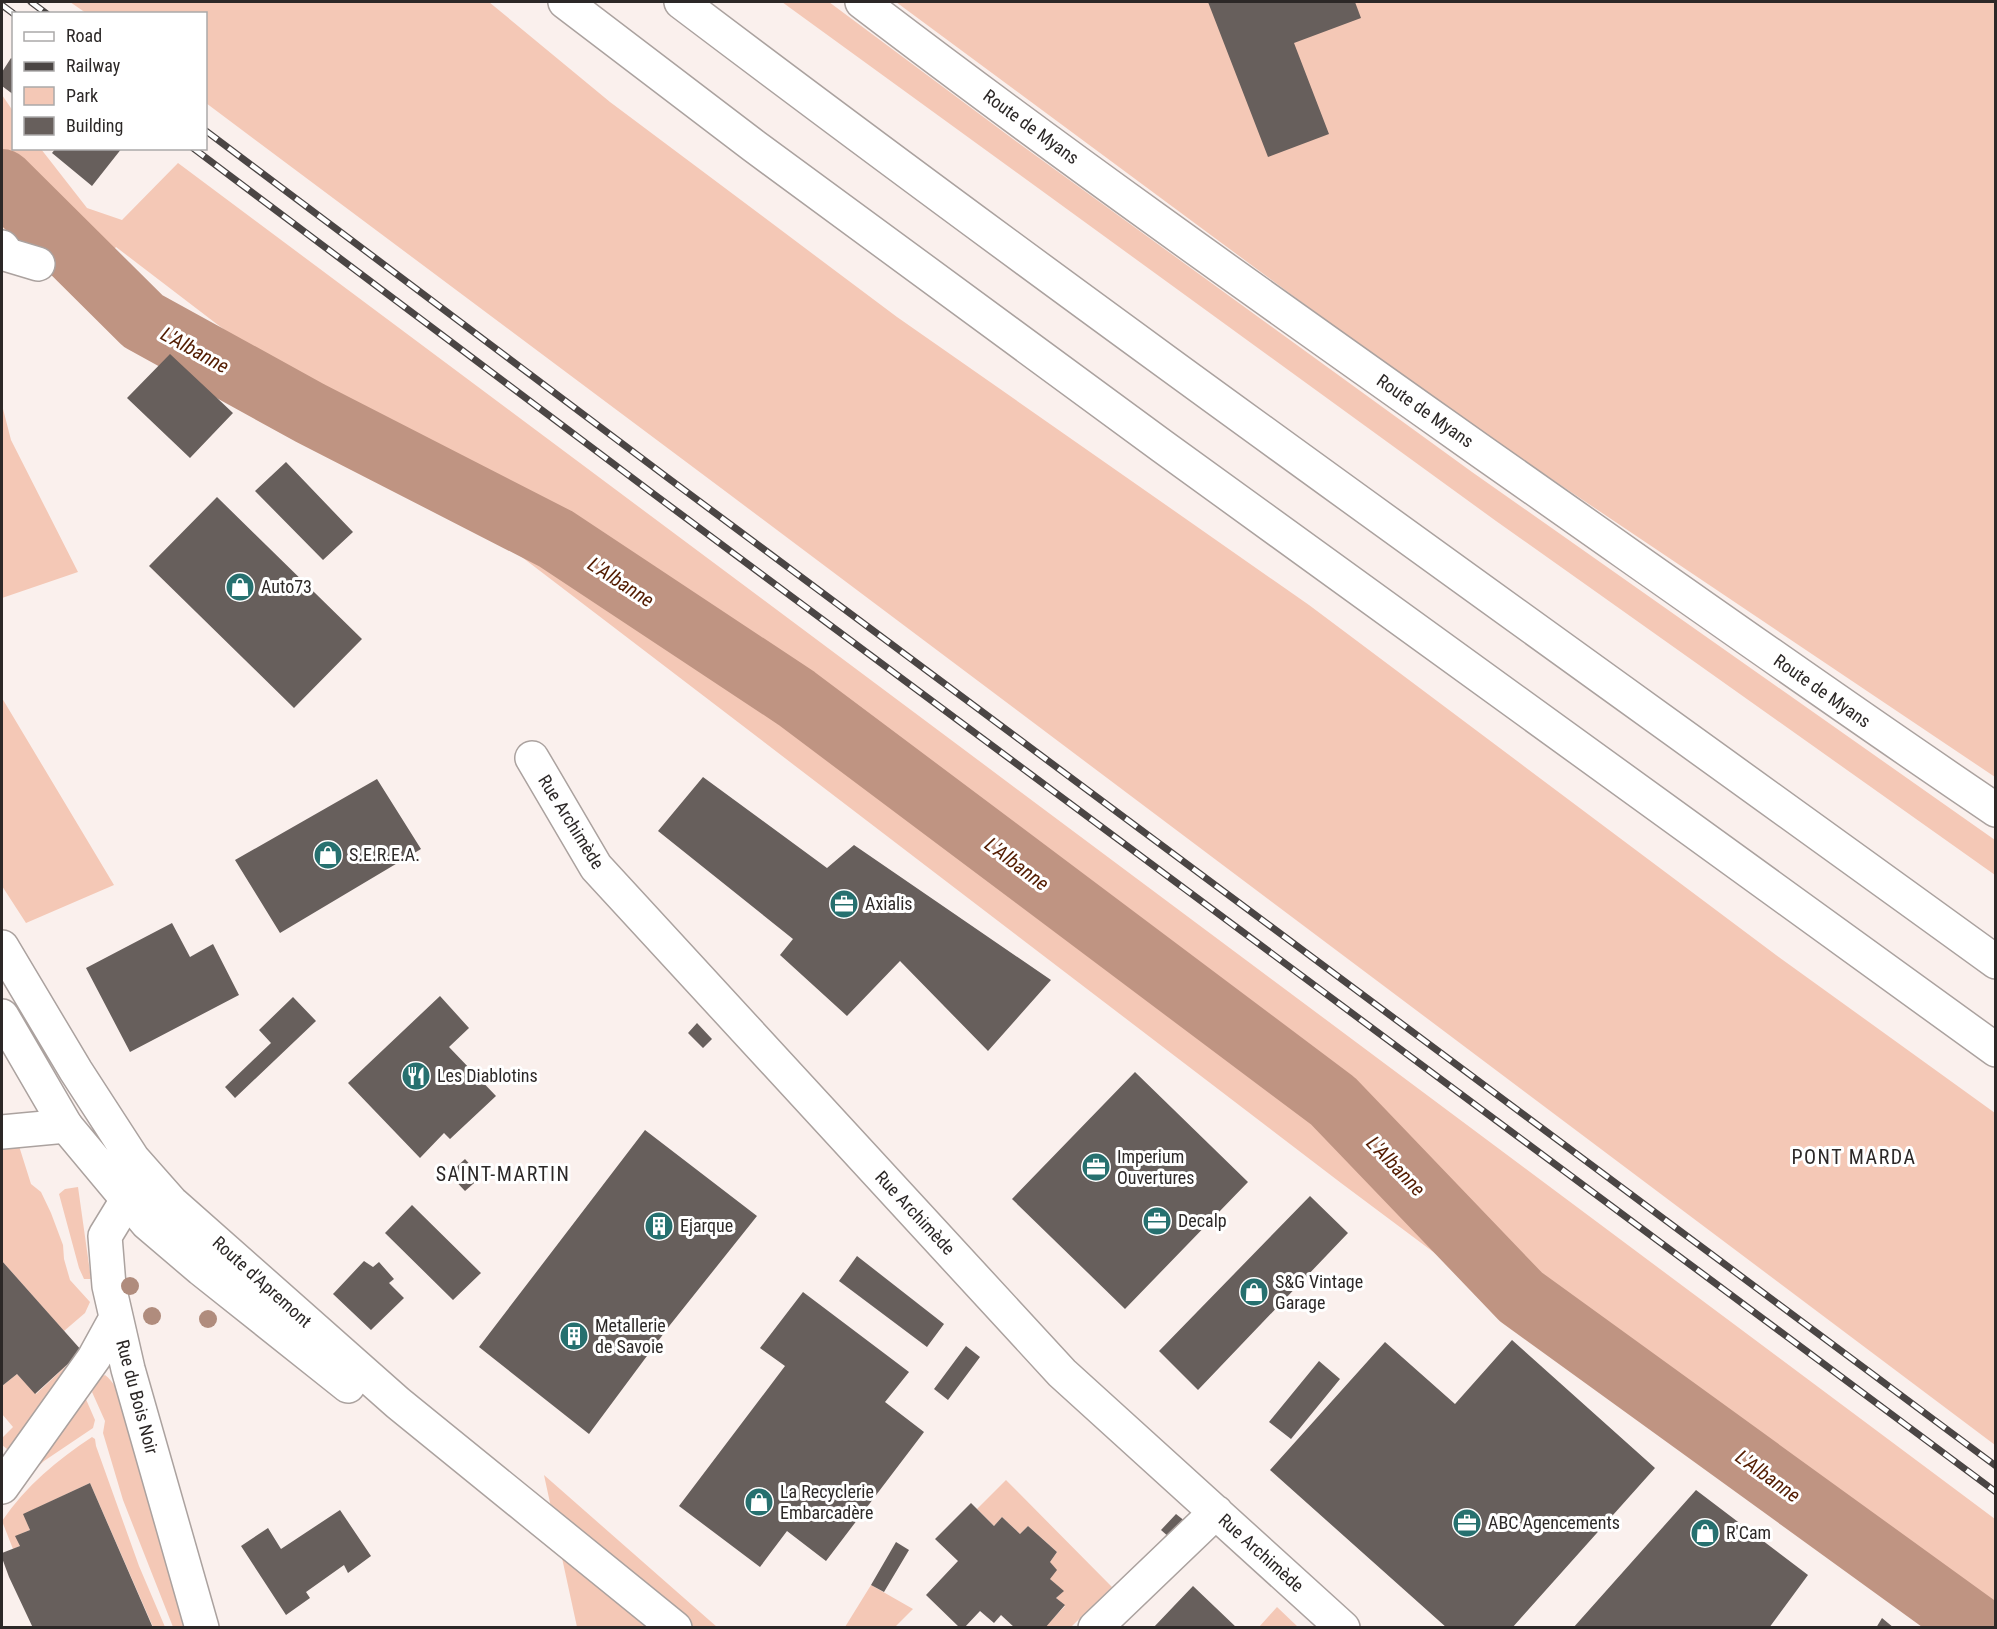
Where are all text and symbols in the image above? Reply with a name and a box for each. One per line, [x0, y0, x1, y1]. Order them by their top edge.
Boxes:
legend [12, 12, 207, 150]
text: Road [66, 25, 102, 46]
text: Railway [66, 55, 121, 76]
text: Park [66, 85, 98, 106]
street label: Route de Myans [979, 85, 1083, 168]
text: Building [66, 115, 123, 136]
water label: L'Albanne [157, 322, 233, 378]
street label: Route de Myans [1373, 370, 1478, 452]
water label: L'Albanne [583, 552, 659, 612]
shop icon: Auto73 [224, 571, 256, 603]
place label: Auto73 [261, 576, 312, 597]
street label: Route de Myans [1770, 650, 1875, 732]
street label: Rue Archimède [534, 771, 609, 873]
water label: L'Albanne [980, 832, 1054, 896]
shop icon: S.E.R.E.A. [312, 839, 344, 871]
place label: S.E.R.E.A. [349, 844, 420, 865]
office icon: Axialis [828, 888, 860, 920]
place label: Axialis [865, 893, 913, 914]
restaurant icon: Les Diablotins [400, 1060, 432, 1092]
place label: Les Diablotins [437, 1065, 538, 1086]
water label: L'Albanne [1362, 1131, 1430, 1201]
district label: PONT MARDA [1792, 1145, 1917, 1169]
place label: Imperium Ouvertures [1117, 1146, 1194, 1188]
office icon: Imperium Ouvertures [1080, 1151, 1112, 1183]
district label: SAINT-MARTIN [436, 1162, 570, 1186]
street label: Rue Archimède [871, 1166, 960, 1259]
office icon: Decalp [1141, 1205, 1173, 1237]
building icon: Ejarque [643, 1210, 675, 1242]
place label: Decalp [1178, 1210, 1227, 1231]
place label: Ejarque [680, 1215, 733, 1236]
street label: Route d'Apremont [209, 1232, 316, 1332]
place label: S&G Vintage Garage [1275, 1271, 1363, 1313]
shop icon: S&G Vintage Garage [1238, 1276, 1270, 1308]
place label: Metallerie de Savoie [595, 1315, 666, 1357]
building icon: Metallerie de Savoie [558, 1320, 590, 1352]
street label: Rue du Bois Noir [112, 1337, 163, 1457]
water label: L'Albanne [1731, 1445, 1805, 1507]
place label: La Recyclerie Embarcadère [780, 1481, 874, 1523]
shop icon: La Recyclerie Embarcadère [743, 1486, 775, 1518]
office icon: ABC Agencements [1451, 1507, 1483, 1539]
street label: Rue Archimède [1215, 1509, 1308, 1596]
place label: ABC Agencements [1488, 1512, 1620, 1533]
shop icon: R'Cam [1689, 1517, 1721, 1549]
place label: R'Cam [1726, 1522, 1771, 1543]

